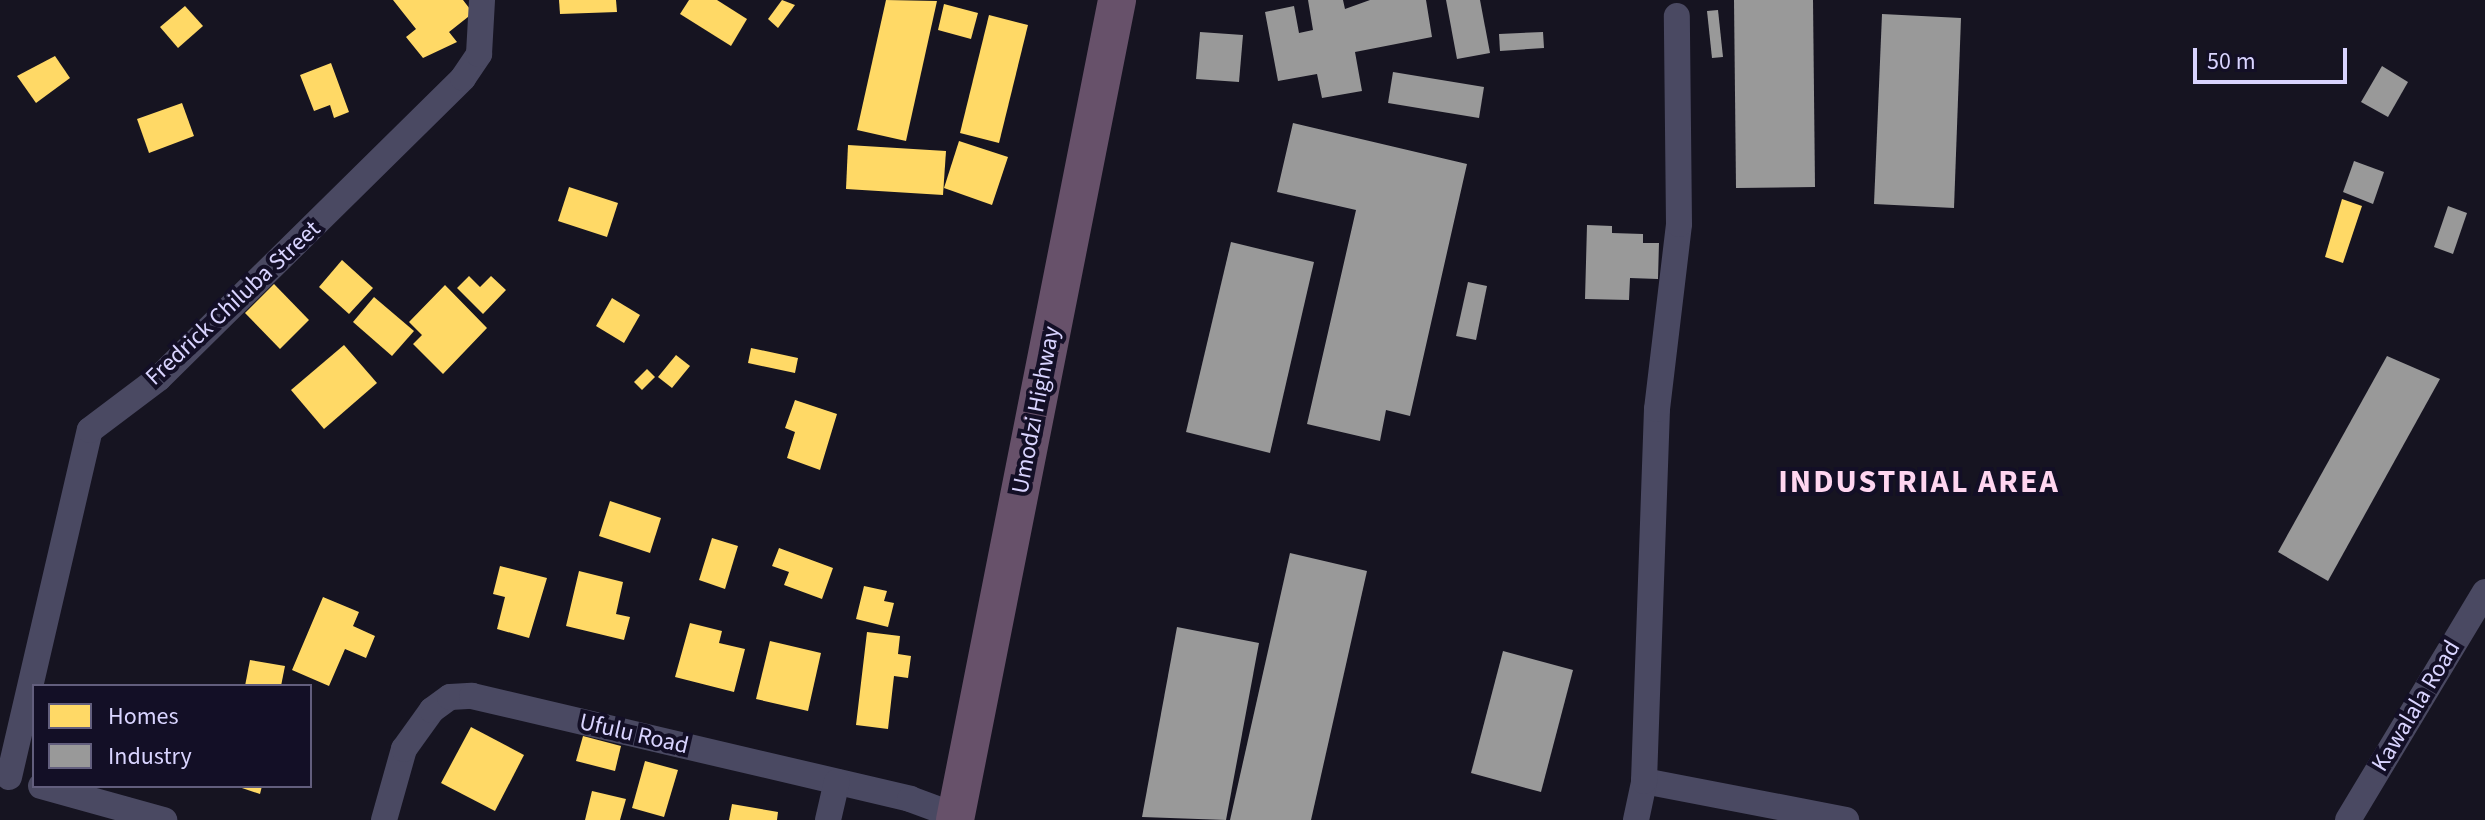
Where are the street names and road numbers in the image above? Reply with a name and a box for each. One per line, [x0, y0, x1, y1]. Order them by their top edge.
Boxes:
street label: Fredrick Chiluba Street [140, 215, 326, 391]
street label: Umodzi Highway [1006, 324, 1066, 496]
street label: Kawalala Road [2366, 635, 2466, 777]
street label: Ufulu Road [577, 707, 691, 761]

